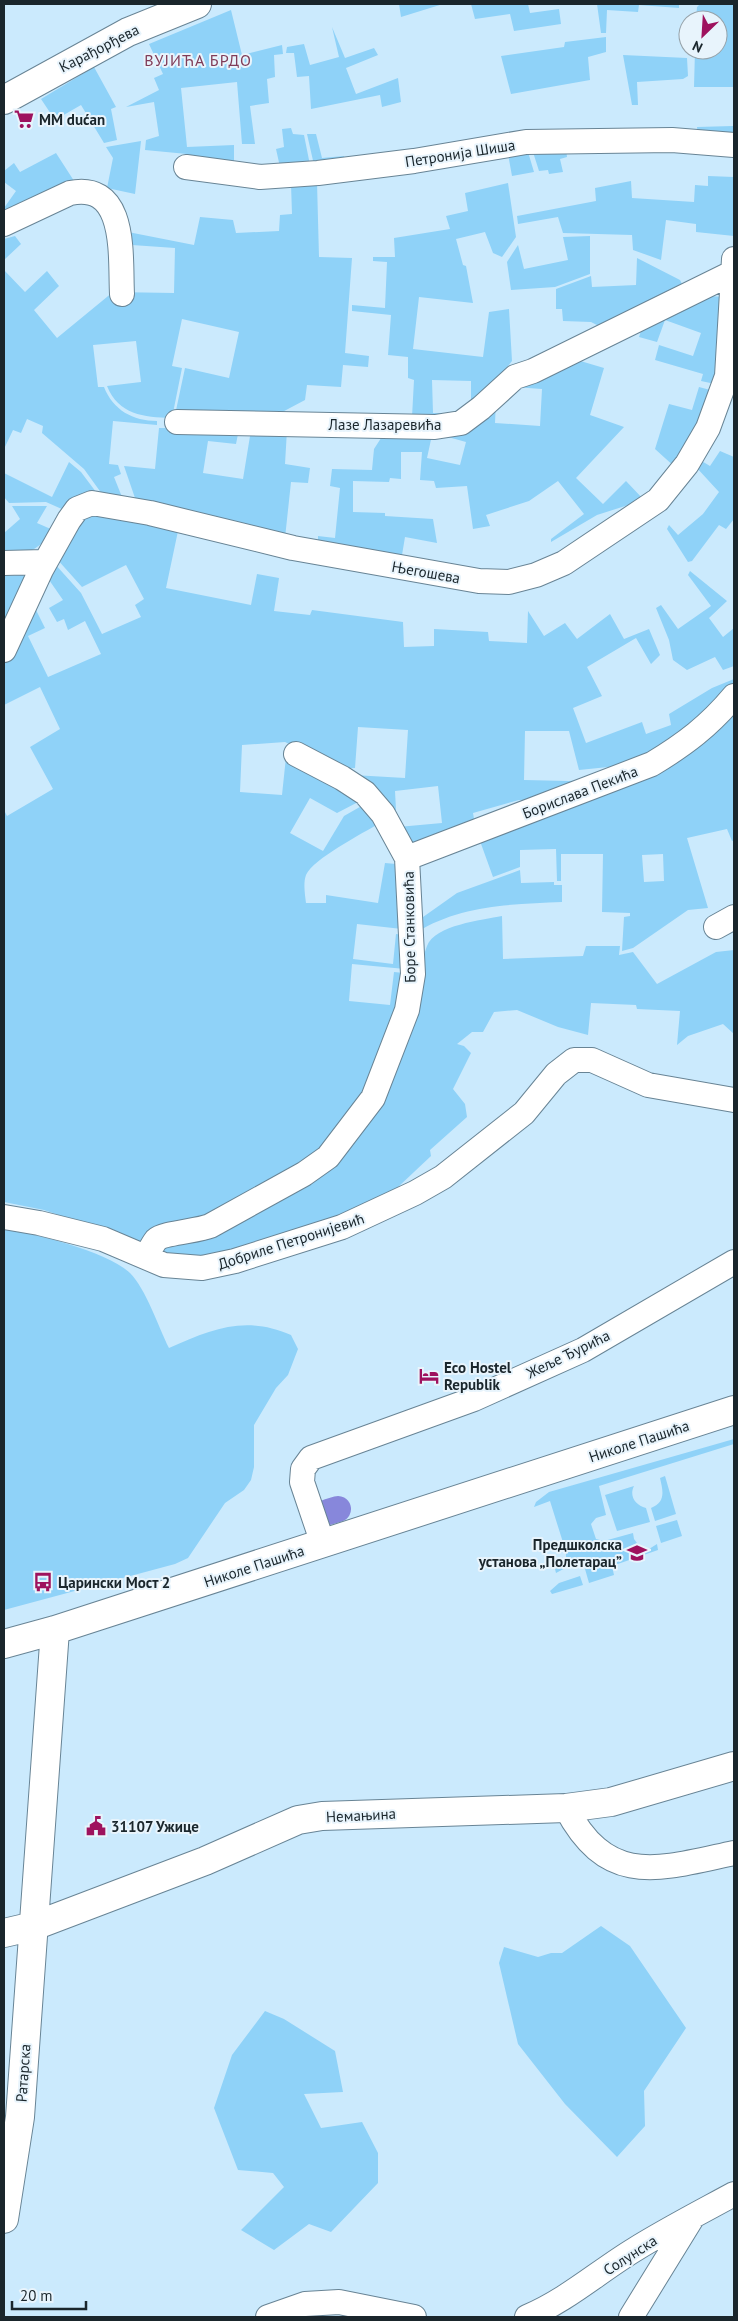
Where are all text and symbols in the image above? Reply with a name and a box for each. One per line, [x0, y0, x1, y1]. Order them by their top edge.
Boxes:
north arrow [678, 10, 728, 60]
street label: Карађорђева [56, 20, 142, 76]
text: N [690, 37, 705, 57]
district label: ВУЈИЋА БРДО [144, 50, 252, 70]
supermarket icon: MM dućan [13, 108, 35, 130]
place label: MM dućan [39, 110, 105, 129]
street label: Петронија Шиша [404, 135, 516, 171]
street label: Лазе Лазаревића [328, 415, 441, 434]
street label: Његошева [390, 557, 462, 587]
street label: Борислава Пекића [520, 761, 640, 823]
street label: Боре Станковића [399, 871, 419, 983]
street label: Добриле Петронијевић [215, 1208, 367, 1274]
street label: Жеље Ђурића [522, 1326, 613, 1383]
place label: Eco Hostel Republik [444, 1358, 512, 1394]
hotel icon: Eco Hostel Republik [418, 1365, 440, 1387]
street label: Николе Пашића [586, 1416, 692, 1466]
place label: Предшколска установа „Полетарац” [478, 1535, 622, 1571]
street label: Николе Пашића [201, 1541, 307, 1591]
school or university icon: Предшколска установа „Полетарац” [626, 1542, 648, 1564]
bus stop icon: Царински Мост 2 [32, 1571, 54, 1593]
place label: Царински Мост 2 [58, 1573, 170, 1592]
street label: Немањина [325, 1804, 397, 1826]
public building icon: 31107 Ужице [85, 1815, 107, 1837]
place label: 31107 Ужице [111, 1817, 199, 1836]
street label: Ратарска [11, 2043, 35, 2103]
street label: Солунска [600, 2231, 660, 2279]
scale bar [12, 2278, 86, 2310]
text: 20 m [20, 2286, 53, 2305]

